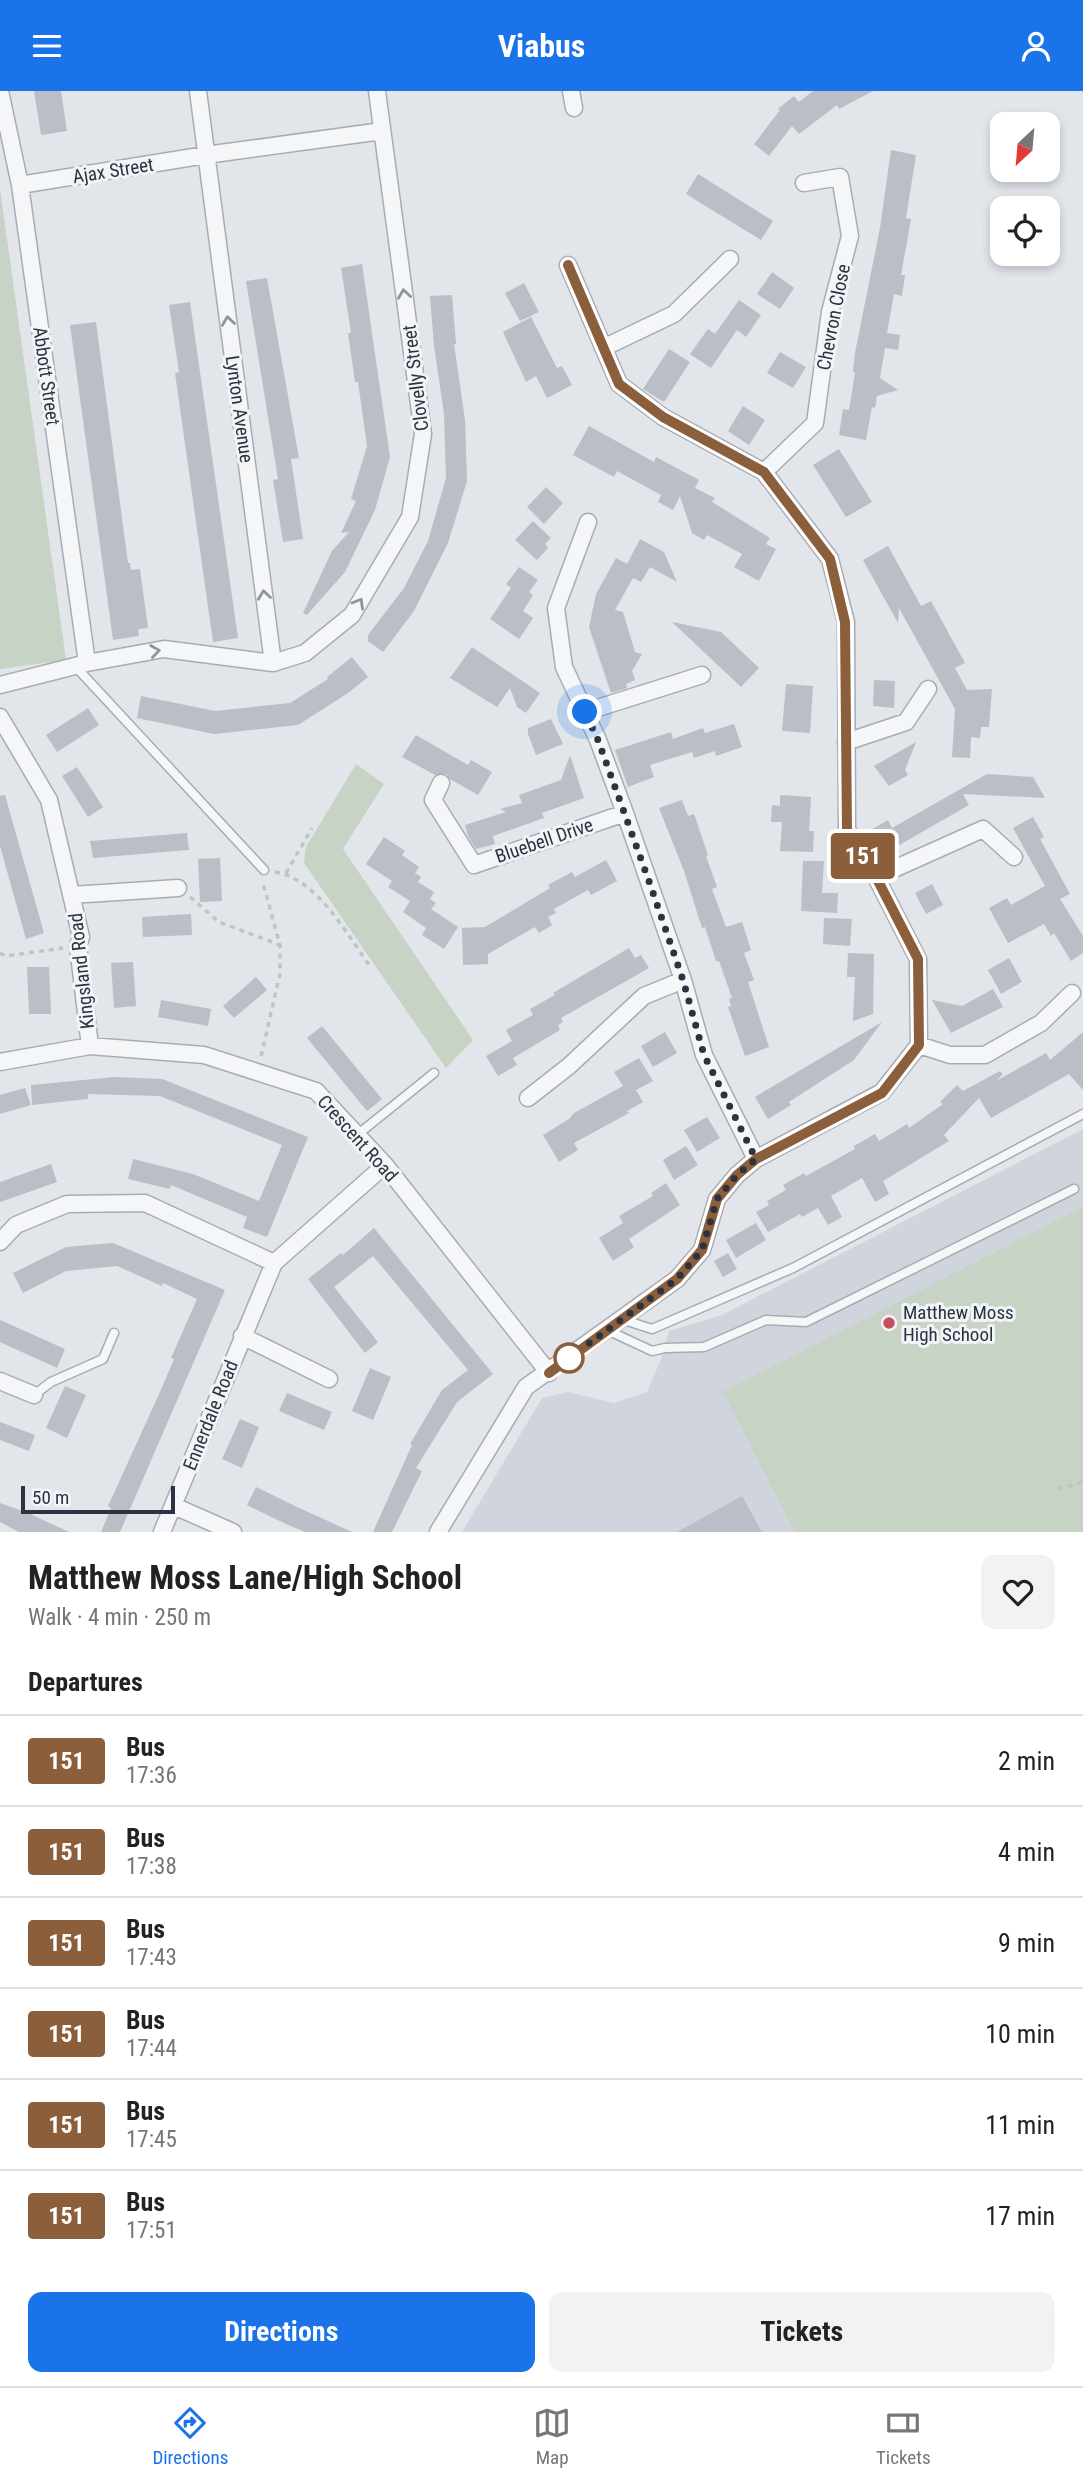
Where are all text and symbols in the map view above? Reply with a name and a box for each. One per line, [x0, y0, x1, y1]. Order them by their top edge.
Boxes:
icon: menu [28, 27, 66, 65]
text: Viabus [498, 27, 585, 65]
icon: person [1017, 27, 1055, 65]
north arrow [990, 112, 1060, 182]
map controls [990, 112, 1060, 266]
street label: Ajax Street [71, 153, 155, 188]
button: locate [990, 196, 1060, 266]
street label: Chevron Close [812, 262, 855, 372]
one-way arrow [397, 288, 412, 299]
one-way arrow [221, 315, 236, 327]
street label: Clovelly Street [398, 323, 433, 432]
street label: Abbott Street [28, 325, 65, 427]
street label: Lynton Avenue [221, 354, 258, 464]
one-way arrow [257, 590, 272, 601]
one-way arrow [351, 597, 364, 610]
one-way arrow [149, 644, 161, 659]
your location [567, 694, 602, 729]
street label: Bluebell Drive [492, 813, 596, 868]
line badge: 151 [823, 833, 903, 879]
text: 151 [845, 842, 881, 870]
street label: Kingsland Road [64, 912, 99, 1030]
street label: Crescent Road [313, 1090, 403, 1187]
place label: Matthew Moss High School [903, 1301, 1014, 1346]
marker: Matthew Moss High School [881, 1315, 897, 1331]
unlabelled marker [554, 1343, 584, 1373]
street label: Ennerdale Road [178, 1357, 243, 1474]
scale bar [21, 1483, 175, 1515]
text: 50 m [32, 1486, 69, 1509]
button: heart [981, 1555, 1055, 1629]
text: Matthew Moss Lane/High School [28, 1558, 462, 1597]
text: Walk · 4 min · 250 m [28, 1604, 211, 1631]
text: Departures [28, 1667, 143, 1697]
text: Bus [126, 1732, 165, 1762]
text: 2 min [998, 1746, 1055, 1776]
text: 151 [48, 1747, 85, 1775]
text: 17:36 [126, 1762, 177, 1789]
text: Bus [126, 1823, 165, 1853]
text: 4 min [998, 1837, 1055, 1867]
text: 151 [48, 1838, 85, 1866]
text: 17:38 [126, 1853, 177, 1880]
text: Bus [126, 1914, 165, 1944]
text: 9 min [998, 1928, 1055, 1958]
text: 151 [48, 1929, 85, 1957]
text: 17:43 [126, 1944, 177, 1971]
text: Bus [126, 2005, 165, 2035]
text: 10 min [985, 2019, 1055, 2049]
text: 151 [48, 2020, 85, 2048]
text: 17:44 [126, 2035, 177, 2062]
text: Bus [126, 2096, 165, 2126]
text: 11 min [985, 2110, 1055, 2140]
text: 151 [48, 2111, 85, 2139]
text: 17:45 [126, 2126, 177, 2153]
text: Bus [126, 2187, 165, 2217]
text: 17 min [985, 2201, 1055, 2231]
text: 151 [48, 2202, 85, 2230]
text: 17:51 [126, 2217, 177, 2244]
button: Directions [28, 2292, 535, 2372]
button: Tickets [549, 2292, 1055, 2372]
tab: Directions [152, 2404, 228, 2469]
tab: Map [533, 2404, 571, 2469]
tab: Tickets [876, 2404, 931, 2469]

